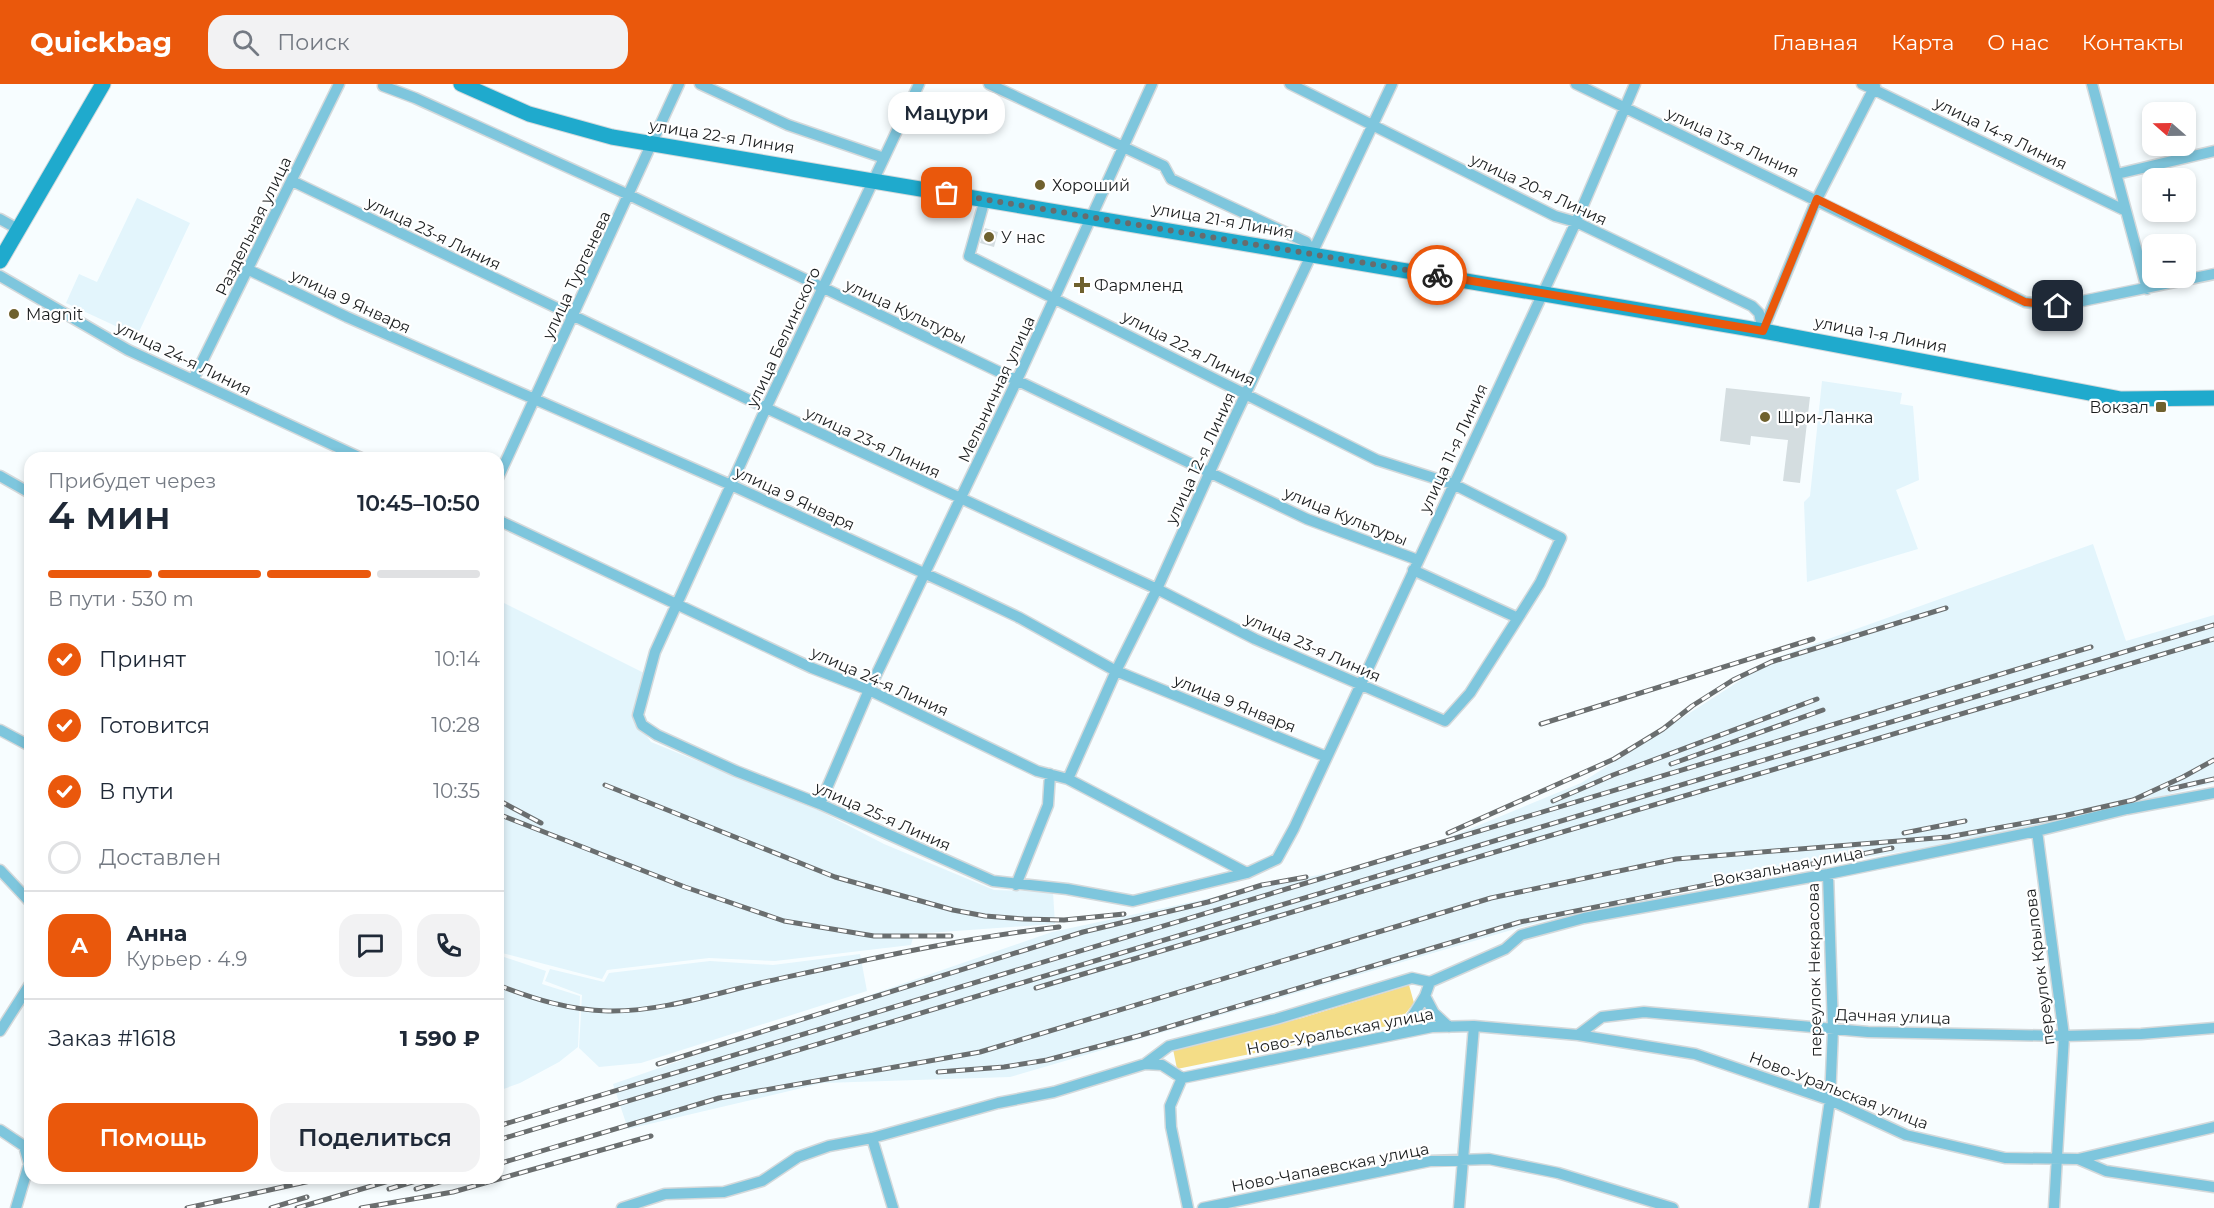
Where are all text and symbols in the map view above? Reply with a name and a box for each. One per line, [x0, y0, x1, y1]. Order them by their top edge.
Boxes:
search box [208, 15, 628, 69]
text: Quickbag [30, 25, 172, 59]
icon: search [229, 26, 262, 59]
text: Поиск [277, 29, 350, 56]
text: Главная [1772, 30, 1858, 55]
text: Карта [1891, 30, 1954, 55]
text: О нас [1987, 30, 2049, 55]
text: Контакты [2082, 30, 2184, 55]
callout: Мацури [888, 91, 1006, 133]
street label: улица 14-я Линия [1930, 93, 2070, 174]
text: Мацури [904, 101, 989, 125]
north arrow [2142, 102, 2196, 156]
map controls [2142, 102, 2196, 288]
street label: улица 13-я Линия [1663, 103, 1802, 181]
street label: улица 22-я Линия [647, 115, 796, 157]
street label: улица 20-я Линия [1467, 149, 1610, 229]
street label: Раздельная улица [212, 154, 295, 299]
pin [921, 167, 972, 218]
button: + [2142, 168, 2196, 222]
icon: bag [930, 176, 963, 209]
place label: Хороший [1052, 176, 1130, 195]
marker: Хороший [1033, 178, 1047, 192]
street label: улица 23-я Линия [363, 192, 504, 274]
street label: улица 21-я Линия [1150, 198, 1295, 242]
street label: улица Тургенева [538, 208, 615, 343]
place label: У нас [1001, 228, 1045, 247]
marker: У нас [982, 230, 996, 244]
button: − [2142, 234, 2196, 288]
courier [1407, 245, 1467, 305]
icon: bike [1421, 259, 1454, 292]
street label: улица Белинского [742, 264, 824, 411]
street label: улица 9 Января [287, 265, 414, 338]
street label: улица Культуры [841, 275, 970, 348]
place label: Фармленд [1094, 276, 1183, 295]
marker: Фармленд [1075, 278, 1089, 292]
pin [2032, 280, 2083, 331]
icon: home [2041, 289, 2074, 322]
place label: Magnit [26, 305, 84, 324]
street label: улица 22-я Линия [1118, 306, 1259, 390]
marker: Magnit [7, 307, 21, 321]
street label: улица 1-я Линия [1812, 312, 1949, 357]
street label: Мельничная улица [954, 313, 1039, 466]
street label: улица 24-я Линия [112, 317, 255, 399]
street label: улица 11-я Линия [1415, 381, 1492, 517]
street label: улица 12-я Линия [1161, 389, 1239, 528]
place label: Вокзал [2090, 398, 2149, 417]
marker: Вокзал [2154, 400, 2168, 414]
street label: улица 23-я Линия [801, 402, 943, 482]
place label: Шри-Ланка [1777, 408, 1873, 427]
marker: Шри-Ланка [1758, 410, 1772, 424]
street label: улица 9 Января [731, 462, 858, 535]
text: Прибудет через [48, 469, 216, 493]
street label: улица Культуры [1280, 483, 1410, 550]
text: 10:45–10:50 [357, 490, 480, 517]
text: 4 мин [48, 491, 171, 539]
text: В пути · 530 m [48, 587, 194, 611]
street label: улица 23-я Линия [1241, 608, 1384, 686]
street label: улица 24-я Линия [807, 642, 951, 720]
icon: check [48, 643, 81, 676]
text: Принят [99, 646, 186, 673]
text: 10:14 [435, 647, 480, 671]
street label: улица 9 Января [1170, 670, 1299, 737]
icon: check [48, 709, 81, 742]
text: Готовится [99, 712, 210, 739]
text: 10:28 [431, 713, 480, 737]
icon: check [48, 775, 81, 808]
street label: улица 25-я Линия [811, 777, 954, 855]
text: В пути [99, 778, 174, 805]
text: 10:35 [433, 779, 480, 803]
street label: Вокзальная улица [1711, 843, 1865, 890]
text: Доставлен [99, 844, 221, 871]
street label: переулок Некрасова [1803, 883, 1826, 1057]
street label: переулок Крылова [2020, 888, 2059, 1046]
button: chat [339, 914, 402, 977]
button: phone [417, 914, 480, 977]
text: Анна [126, 920, 187, 947]
text: А [71, 932, 88, 959]
text: Курьер · 4.9 [126, 947, 247, 971]
street label: Ново-Уральская улица [1245, 1004, 1435, 1059]
street label: Дачная улица [1835, 1005, 1951, 1028]
text: Заказ #1618 [48, 1025, 176, 1052]
text: 1 590 ₽ [400, 1025, 480, 1052]
street label: Ново-Уральская улица [1747, 1048, 1931, 1133]
button: Помощь [48, 1103, 258, 1172]
button: Поделиться [270, 1103, 480, 1172]
street label: Ново-Чапаевская улица [1230, 1139, 1431, 1196]

